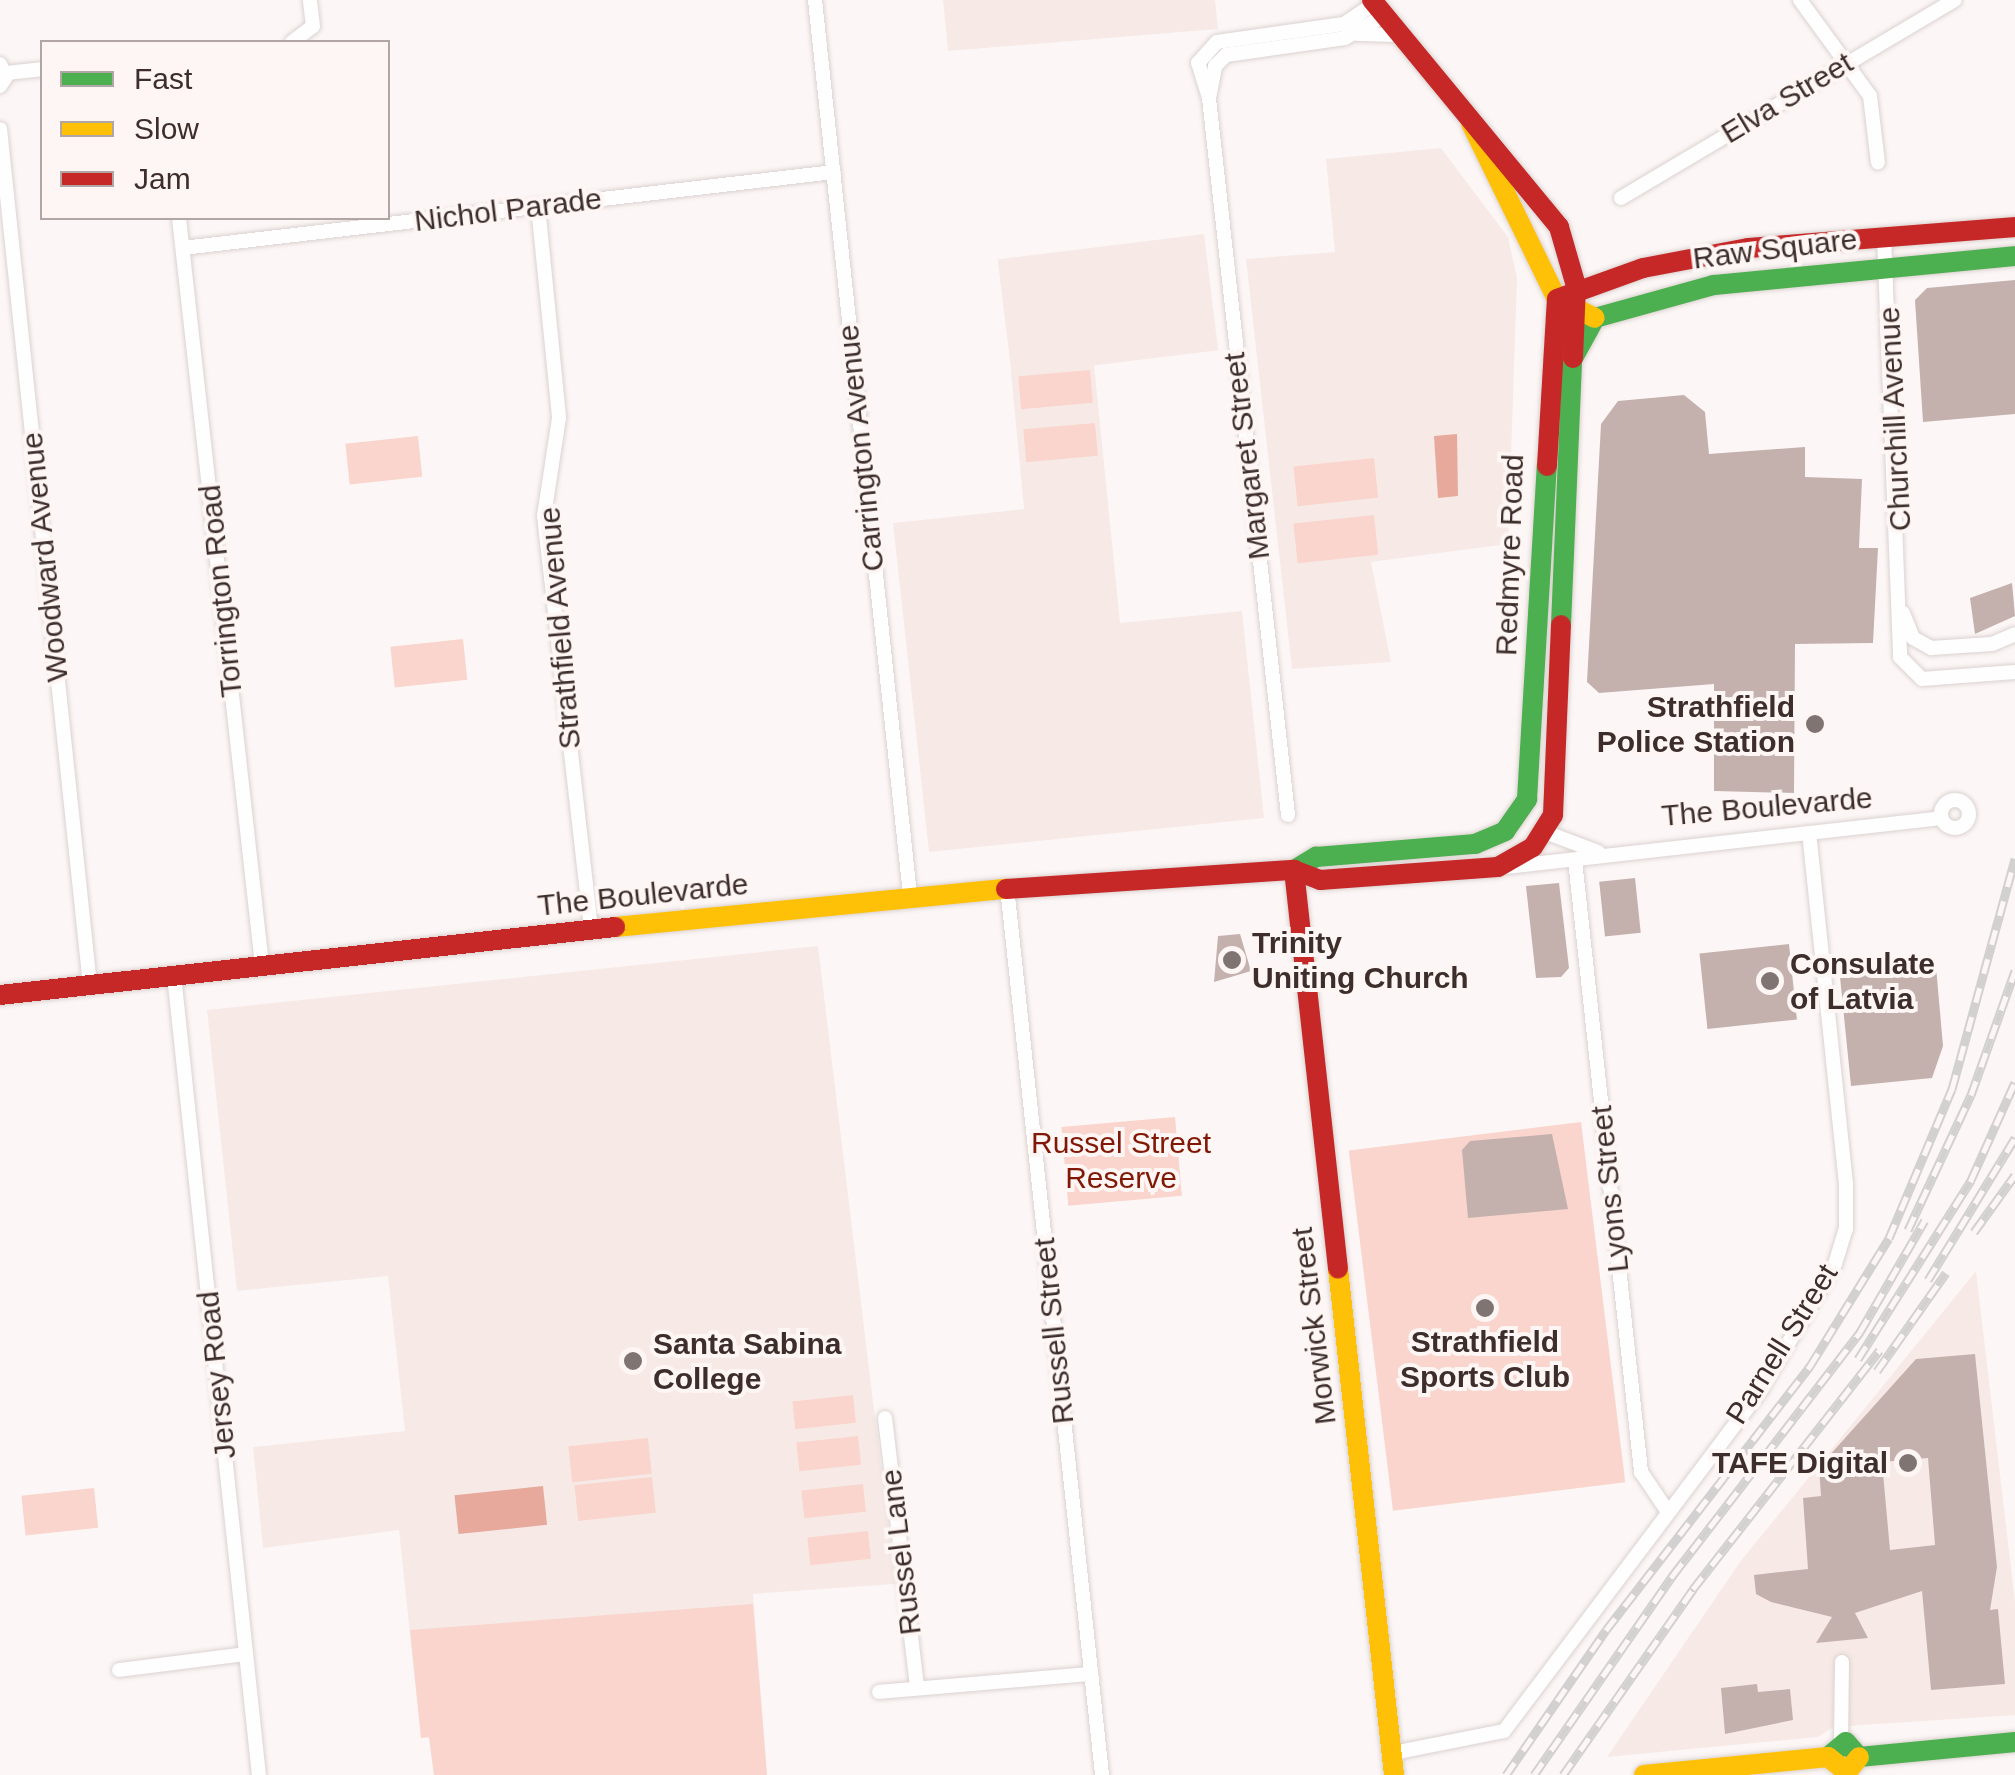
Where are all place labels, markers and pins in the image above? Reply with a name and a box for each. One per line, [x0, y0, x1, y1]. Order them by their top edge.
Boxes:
place label: Strathfield Police Station [1597, 689, 1795, 760]
marker: Strathfield Police Station [1804, 713, 1826, 735]
place label: Trinity Uniting Church [1252, 925, 1469, 996]
place label: Consulate of Latvia [1790, 946, 1935, 1016]
marker: Trinity Uniting Church [1221, 949, 1243, 971]
marker: Consulate of Latvia [1759, 970, 1781, 992]
marker: Strathfield Sports Club [1474, 1297, 1496, 1319]
place label: Strathfield Sports Club [1400, 1324, 1570, 1394]
place label: Santa Sabina College [653, 1326, 841, 1396]
marker: Santa Sabina College [622, 1350, 644, 1372]
place label: TAFE Digital [1712, 1445, 1888, 1481]
marker: TAFE Digital [1897, 1452, 1919, 1474]

